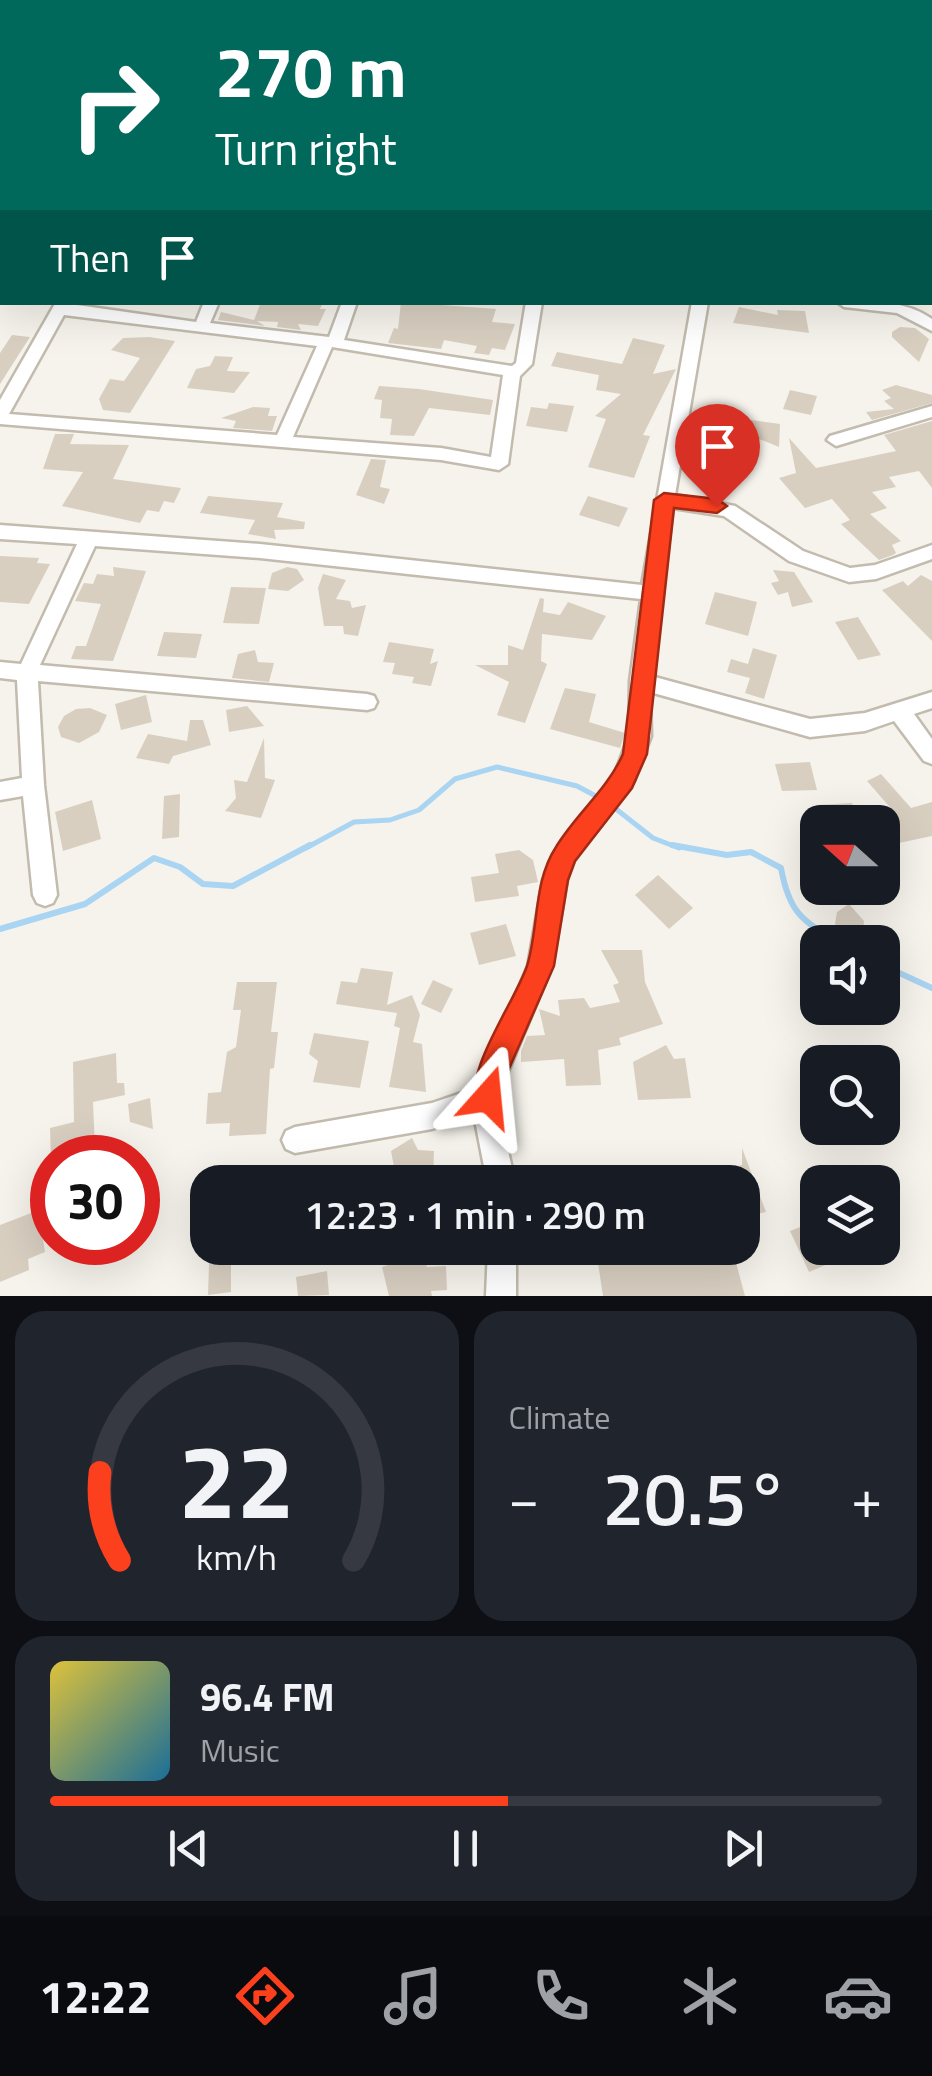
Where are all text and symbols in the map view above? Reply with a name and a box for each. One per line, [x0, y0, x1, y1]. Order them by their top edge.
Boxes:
text: 270 m [215, 18, 407, 124]
icon: right [50, 40, 180, 170]
text: Turn right [215, 114, 397, 182]
text: Then [50, 229, 130, 287]
icon: arrive [150, 230, 205, 285]
pin [675, 404, 760, 507]
icon: arrive [690, 419, 745, 474]
north arrow [800, 805, 900, 905]
map controls [800, 805, 900, 1265]
button: sound [800, 925, 900, 1025]
position arrow [436, 1045, 540, 1149]
button: search [800, 1045, 900, 1145]
speed limit sign: 30 [30, 1135, 160, 1265]
button: layers [800, 1165, 900, 1265]
text: 12:23 · 1 min · 290 m [304, 1186, 646, 1244]
text: Climate [509, 1393, 610, 1441]
text: 22 [179, 1400, 295, 1558]
text: 20.5° [602, 1440, 788, 1554]
text: − [509, 1456, 539, 1539]
text: + [851, 1456, 882, 1539]
text: km/h [196, 1529, 277, 1584]
text: 96.4 FM [200, 1668, 335, 1726]
text: Music [200, 1726, 280, 1774]
icon: previous [161, 1821, 216, 1876]
icon: pause [438, 1821, 493, 1876]
icon: next [716, 1821, 771, 1876]
icon: directions [230, 1961, 300, 2031]
icon: music [378, 1961, 448, 2031]
icon: phone [526, 1961, 596, 2031]
icon: climate [675, 1961, 745, 2031]
icon: car [823, 1961, 893, 2031]
text: 12:22 [39, 1962, 151, 2030]

